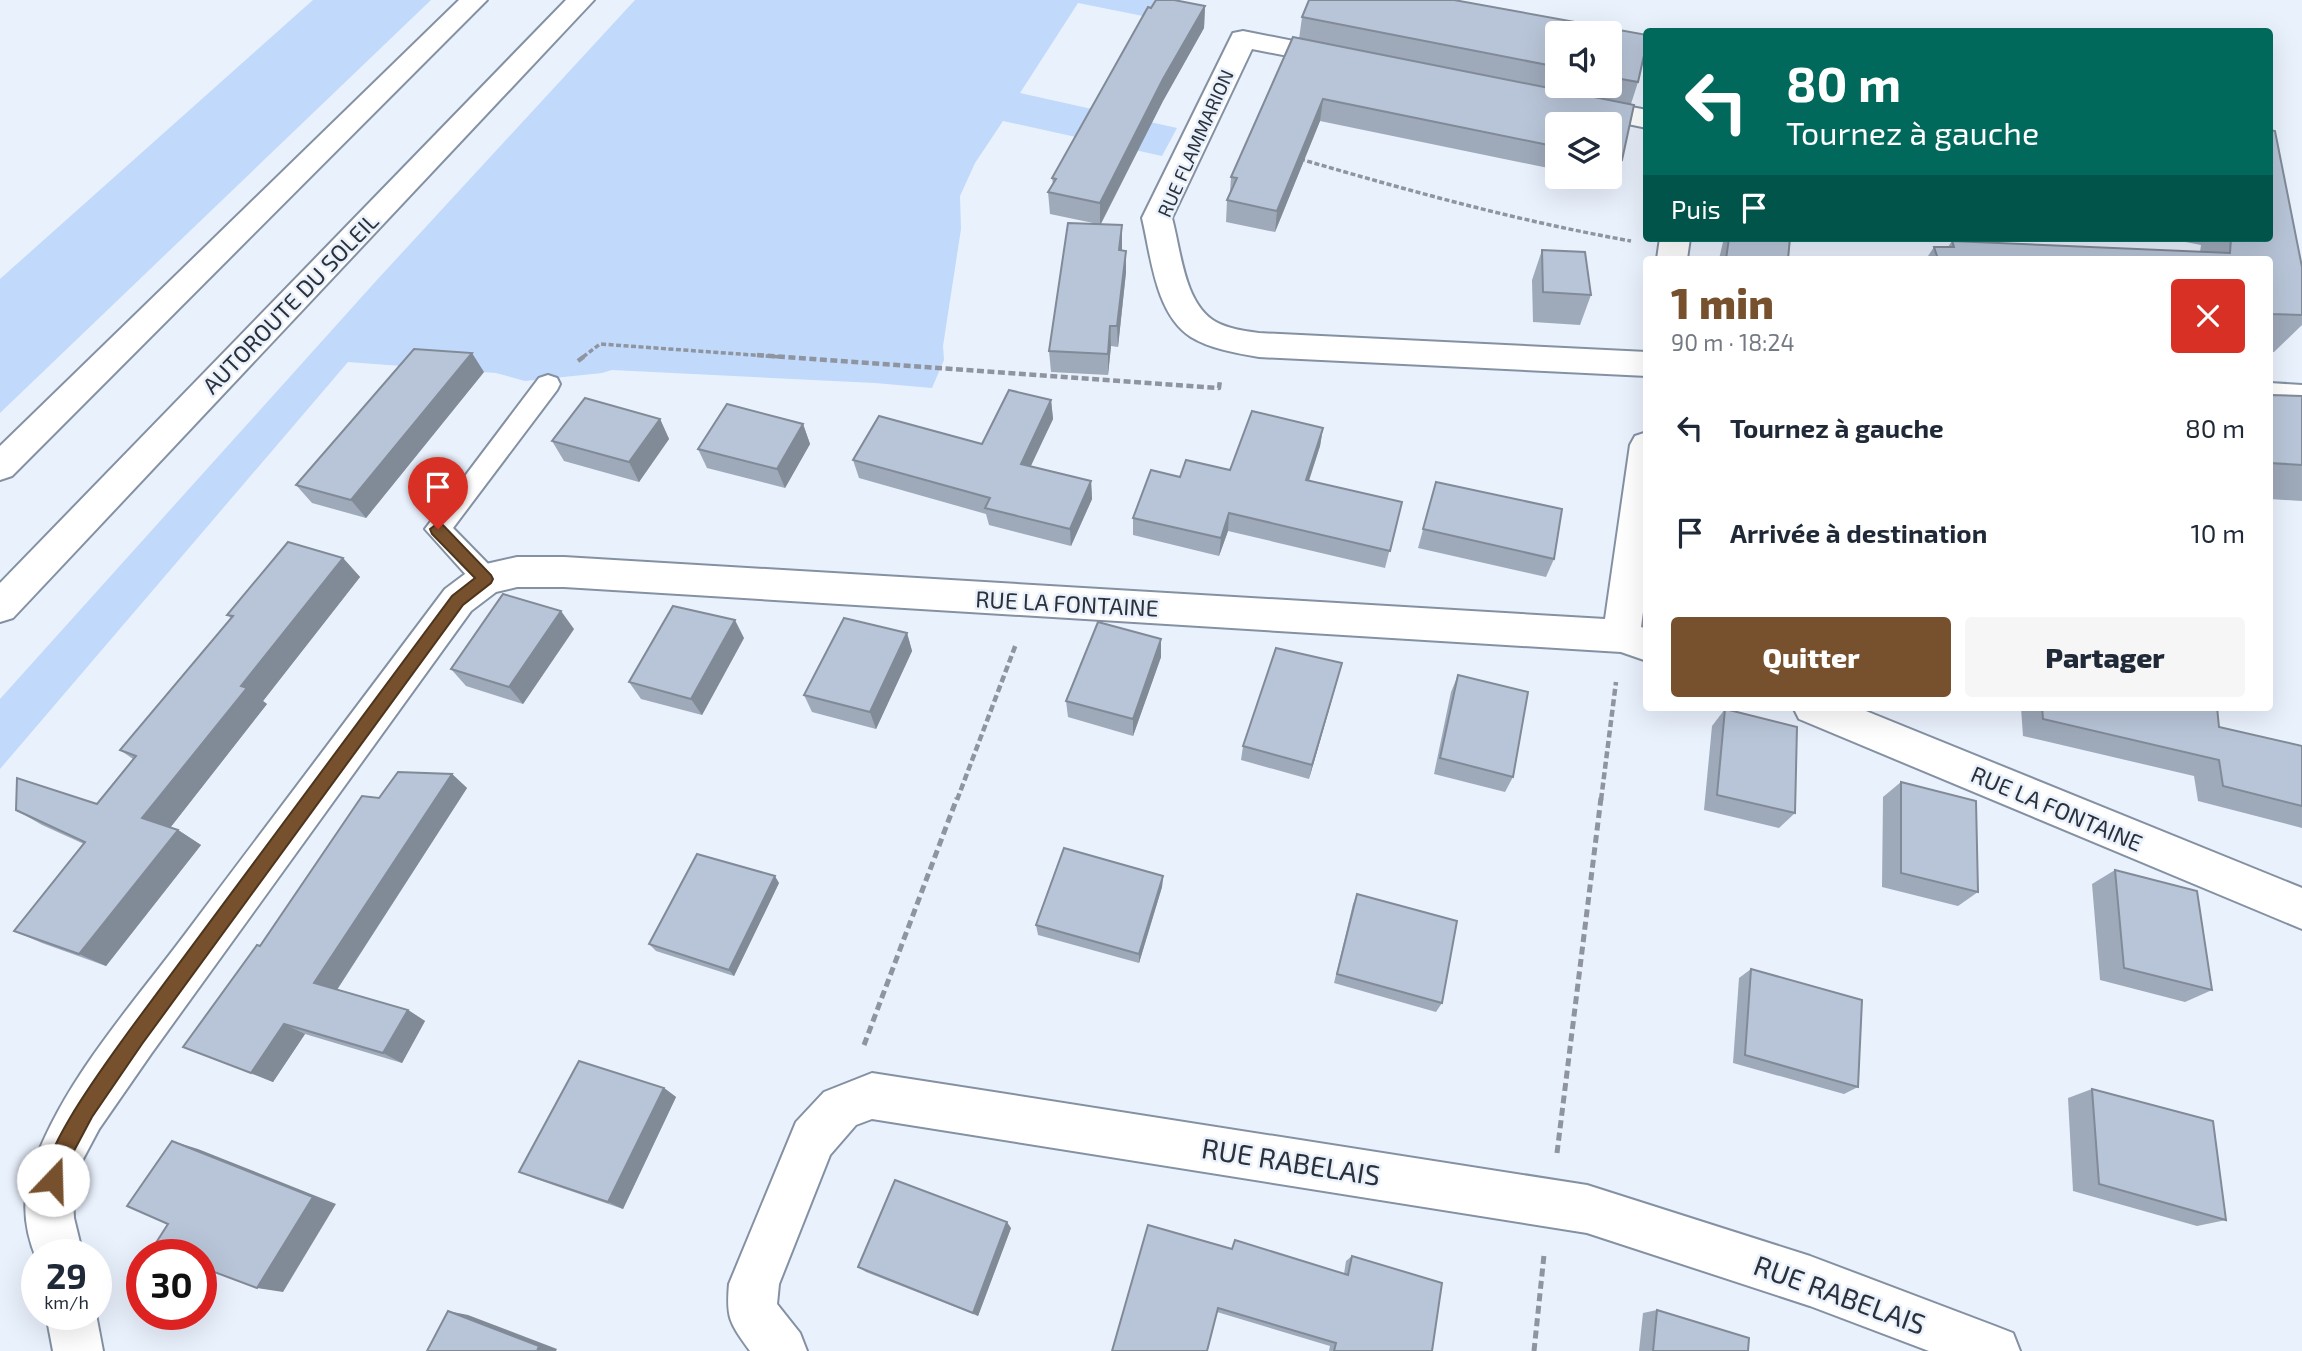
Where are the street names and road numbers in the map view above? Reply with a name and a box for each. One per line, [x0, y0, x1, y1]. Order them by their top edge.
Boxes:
street label: RUE FLAMMARION [1152, 66, 1238, 220]
street label: AUTOROUTE DU SOLEIL [196, 207, 384, 399]
street label: RUE LA FONTAINE [975, 584, 1159, 622]
street label: RUE LA FONTAINE [1967, 759, 2147, 857]
street label: RUE RABELAIS [1199, 1130, 1383, 1192]
street label: RUE RABELAIS [1749, 1247, 1931, 1341]

